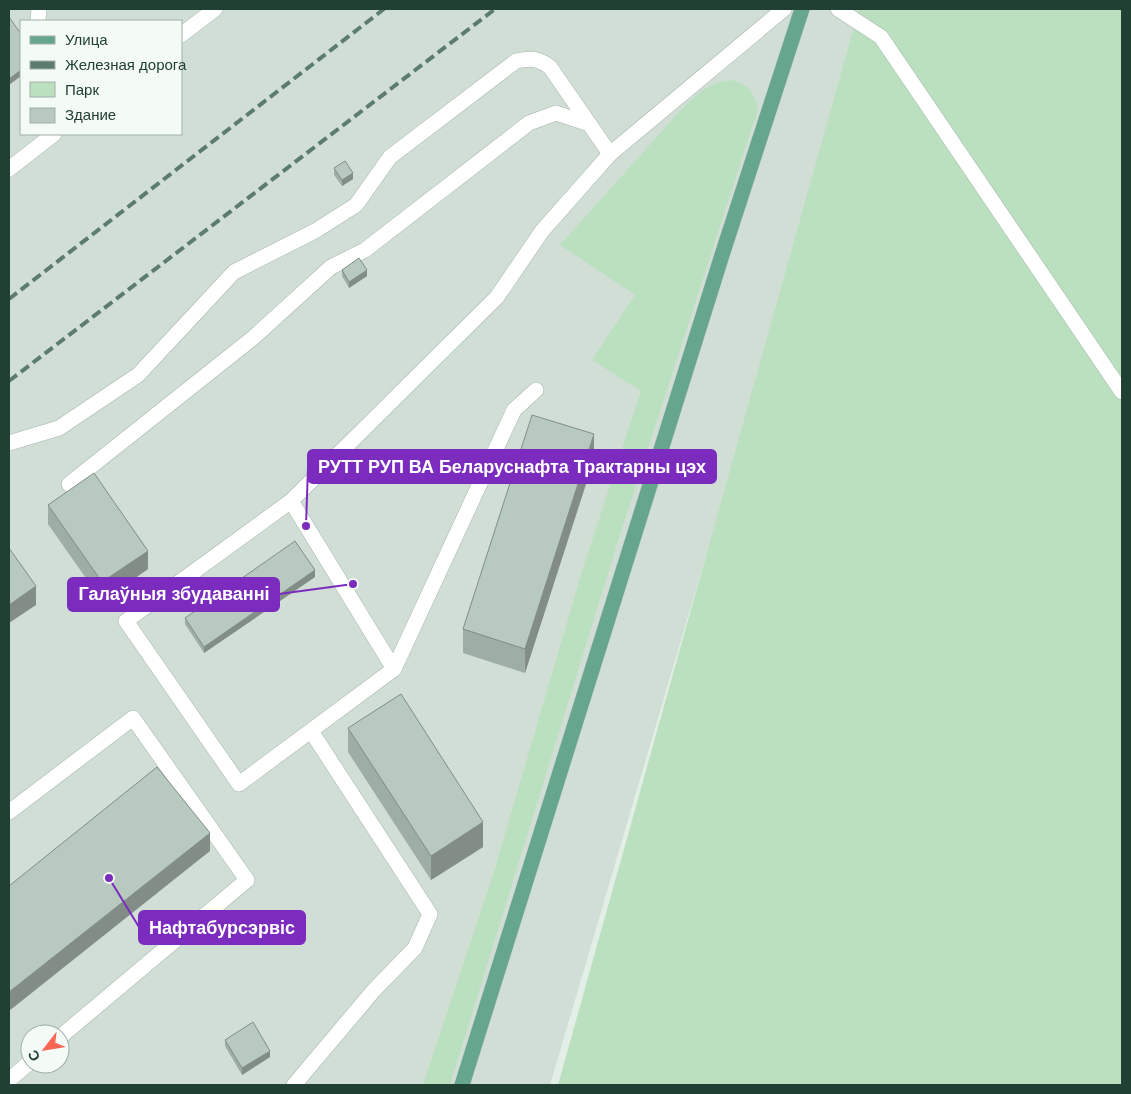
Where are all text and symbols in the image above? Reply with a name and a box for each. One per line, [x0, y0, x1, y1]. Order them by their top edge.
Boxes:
legend [20, 20, 182, 135]
text: Улица [65, 31, 108, 48]
text: Железная дорога [65, 56, 187, 73]
text: Парк [65, 81, 99, 98]
text: Здание [65, 106, 116, 123]
callout: РУТТ РУП ВА Беларуснафта Трактарны цэх [308, 450, 716, 483]
text: РУТТ РУП ВА Беларуснафта Трактарны цэх [318, 457, 706, 477]
callout: Галаўныя збудаванні [68, 578, 279, 611]
text: Галаўныя збудаванні [78, 584, 270, 604]
callout: Нафтабурсэрвіс [139, 911, 305, 944]
text: Нафтабурсэрвіс [149, 918, 295, 938]
north arrow [20, 1024, 70, 1074]
text: С [24, 1047, 43, 1064]

